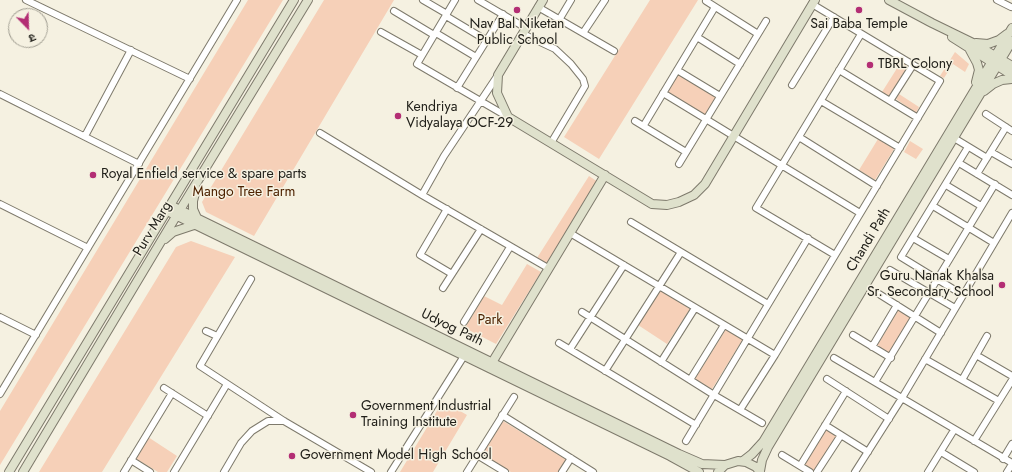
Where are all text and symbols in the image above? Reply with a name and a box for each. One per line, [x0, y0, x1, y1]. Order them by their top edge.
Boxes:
marker: Nav Bal Niketan Public School [512, 5, 522, 15]
marker: Sai Baba Temple [854, 5, 864, 15]
north arrow [8, 8, 48, 48]
place label: Nav Bal Niketan Public School [470, 17, 564, 50]
place label: Sai Baba Temple [810, 17, 908, 33]
text: उ [26, 30, 38, 47]
place label: TBRL Colony [878, 57, 952, 73]
marker: TBRL Colony [865, 60, 875, 70]
place label: Kendriya Vidyalaya OCF-29 [406, 100, 513, 132]
marker: Kendriya Vidyalaya OCF-29 [393, 111, 403, 121]
place label: Royal Enfield service & spare parts [101, 167, 306, 183]
marker: Royal Enfield service & spare parts [88, 170, 98, 180]
park label: Mango Tree Farm [193, 185, 295, 201]
street label: Purv Marg [130, 199, 176, 259]
street label: Chandi Path [843, 205, 895, 275]
place label: Guru Nanak Khalsa Sr. Secondary School [867, 269, 994, 302]
marker: Guru Nanak Khalsa Sr. Secondary School [997, 280, 1007, 290]
street label: Udyog Path [418, 306, 486, 350]
park label: Park [478, 313, 502, 329]
place label: Government Industrial Training Institute [361, 399, 491, 432]
marker: Government Industrial Training Institute [348, 410, 358, 420]
place label: Government Model High School [300, 448, 492, 464]
marker: Government Model High School [287, 451, 297, 461]

